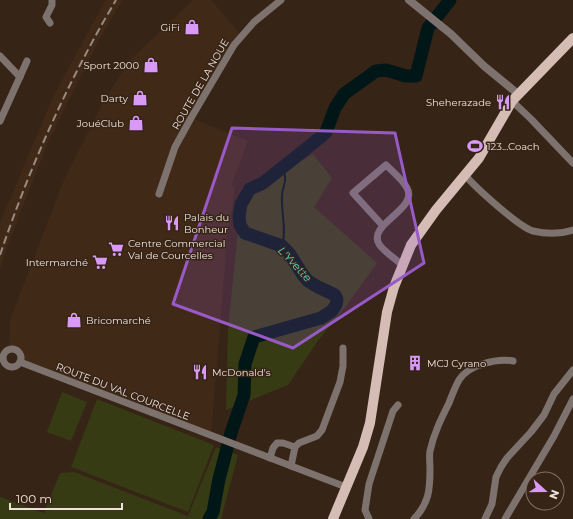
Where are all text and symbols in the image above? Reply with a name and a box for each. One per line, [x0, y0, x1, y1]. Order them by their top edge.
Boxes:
shop icon: GiFi [183, 18, 201, 36]
place label: GiFi [161, 21, 180, 34]
street label: ROUTE DE LA NOUE [169, 36, 232, 132]
shop icon: Sport 2000 [142, 56, 160, 74]
place label: Sport 2000 [83, 59, 139, 72]
shop icon: Darty [131, 89, 149, 107]
place label: Darty [101, 92, 129, 105]
restaurant icon: Sheherazade [494, 93, 512, 111]
place label: Sheherazade [426, 96, 491, 109]
shop icon: JouéClub [127, 114, 145, 132]
place label: JouéClub [76, 117, 124, 130]
sports icon: 123...Coach [466, 137, 484, 155]
place label: 123...Coach [487, 140, 539, 153]
place label: Palais du Bonheur [184, 211, 229, 236]
restaurant icon: Palais du Bonheur [163, 214, 181, 232]
place label: Centre Commercial Val de Courcelles [128, 237, 225, 262]
supermarket icon: Centre Commercial Val de Courcelles [107, 240, 125, 258]
water label: L'Yvette [275, 243, 315, 285]
supermarket icon: Intermarché [91, 253, 109, 271]
place label: Intermarché [26, 256, 88, 269]
shop icon: Bricomarché [65, 311, 83, 329]
place label: Bricomarché [86, 314, 151, 327]
building icon: MCJ Cyrano [406, 354, 424, 372]
place label: MCJ Cyrano [427, 357, 486, 370]
street label: ROUTE DU VAL COURCELLE [54, 360, 192, 423]
restaurant icon: McDonald's [191, 363, 209, 381]
place label: McDonald's [212, 366, 271, 379]
north arrow [525, 471, 565, 511]
scale bar [10, 485, 122, 511]
text: N [546, 488, 562, 501]
text: 100 m [16, 491, 52, 506]

